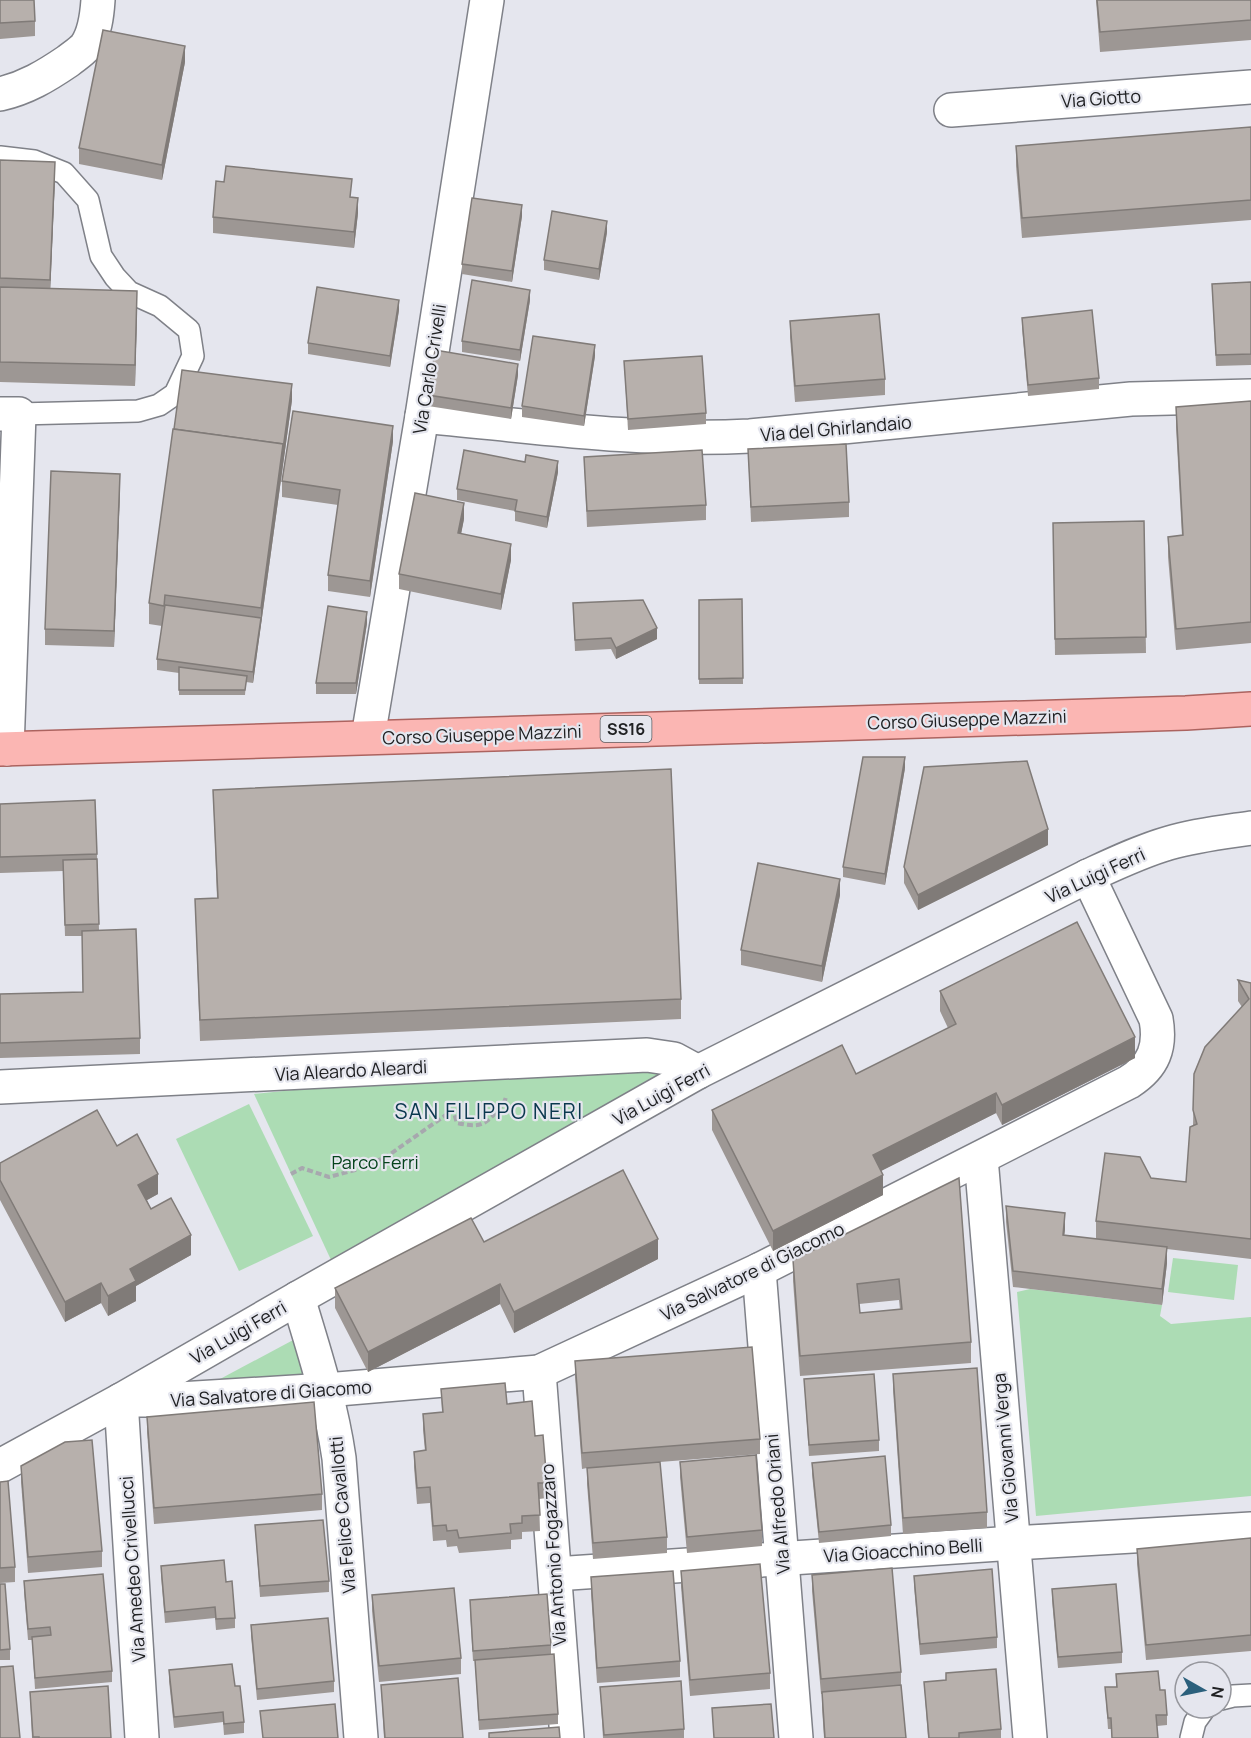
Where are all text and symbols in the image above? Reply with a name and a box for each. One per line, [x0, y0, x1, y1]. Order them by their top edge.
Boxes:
street label: Via Giotto [1060, 83, 1142, 113]
street label: Via Carlo Crivelli [407, 302, 451, 436]
street label: Via del Ghirlandaio [759, 409, 913, 447]
street label: Corso Giuseppe Mazzini [867, 704, 1067, 734]
road number: SS16 [600, 716, 652, 742]
street label: Corso Giuseppe Mazzini [382, 719, 582, 749]
street label: Via Luigi Ferri [1041, 841, 1149, 909]
street label: Via Aleardo Aleardi [274, 1054, 428, 1086]
street label: Via Luigi Ferri [608, 1057, 714, 1131]
district label: SAN FILIPPO NERI [394, 1097, 584, 1125]
park label: Parco Ferri [331, 1150, 419, 1174]
street label: Via Salvatore di Giacomo [656, 1216, 848, 1326]
street label: Via Luigi Ferri [186, 1295, 290, 1369]
street label: Via Giovanni Verga [986, 1372, 1024, 1524]
street label: Via Salvatore di Giacomo [170, 1374, 372, 1412]
street label: Via Alfredo Oriani [759, 1433, 795, 1575]
street label: Via Felice Cavallotti [323, 1435, 361, 1595]
street label: Via Antonio Fogazzaro [535, 1463, 571, 1647]
street label: Via Amedeo Crivellucci [114, 1475, 150, 1663]
street label: Via Gioacchino Belli [823, 1532, 983, 1568]
north arrow [1173, 1660, 1233, 1720]
text: N [1206, 1685, 1230, 1700]

